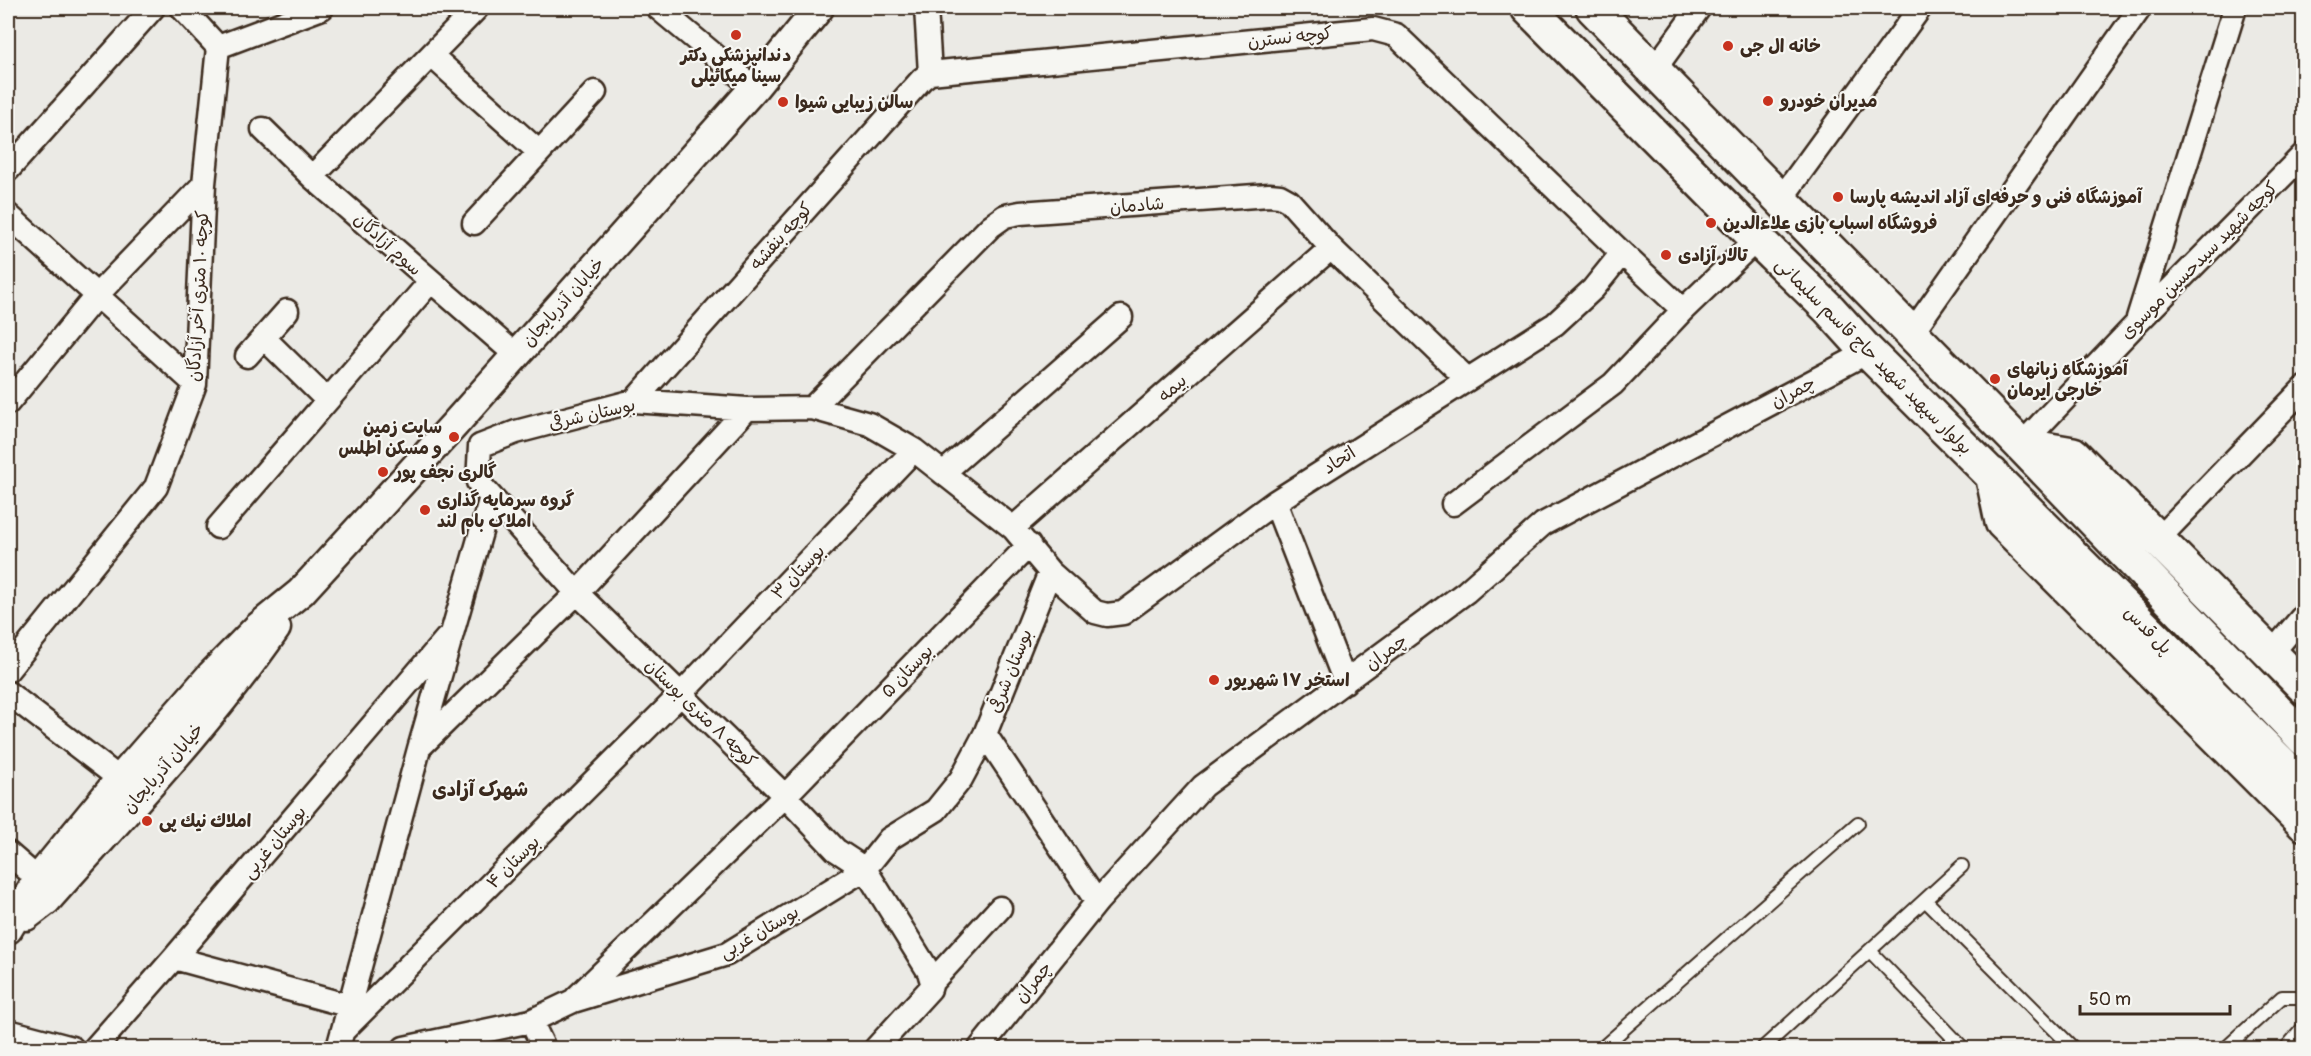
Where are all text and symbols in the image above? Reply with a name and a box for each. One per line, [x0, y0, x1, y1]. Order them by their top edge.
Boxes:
street label: کوچه نسترن [1246, 22, 1334, 53]
marker: دندانپزشکی دکتر سینا میکائیلی [729, 28, 743, 42]
place label: خانه ال جی [1740, 35, 1821, 58]
marker: خانه ال جی [1721, 39, 1735, 53]
place label: دندانپزشکی دکتر سینا میکائیلی [679, 44, 791, 88]
place label: مدیران خودرو [1778, 90, 1877, 113]
place label: سالن زیبایی شیوا [795, 91, 913, 114]
marker: مدیران خودرو [1761, 94, 1775, 108]
marker: سالن زیبایی شیوا [776, 95, 790, 109]
street label: کوچه شهید سیدحسین موسوی [2115, 176, 2283, 344]
place label: آموزشگاه فنی و حرفه‌ای آزاد اندیشه پارسا [1850, 186, 2143, 209]
marker: آموزشگاه فنی و حرفه‌ای آزاد اندیشه پارسا [1831, 190, 1845, 204]
street label: شادمان [1109, 192, 1165, 219]
street label: کوچه بنفشه [745, 197, 818, 275]
street label: سوم آزادگان [347, 208, 427, 283]
street label: کوچه ۱۰ متری آخر آزادگان [183, 209, 214, 382]
place label: فروشگاه اسباب بازی علاءالدین [1723, 212, 1937, 235]
marker: فروشگاه اسباب بازی علاءالدین [1704, 216, 1718, 230]
place label: تالار آزادی [1678, 244, 1748, 267]
marker: تالار آزادی [1659, 248, 1673, 262]
street label: خیابان آذربایجان [517, 253, 610, 352]
street label: بولوار سپهبد شهید حاج قاسم سلیمانی [1769, 253, 1977, 461]
place label: آموزشگاه زبانهای خارجی ایرمان [2007, 358, 2129, 402]
street label: بیمه [1153, 369, 1192, 408]
street label: چمران [1767, 371, 1819, 414]
marker: آموزشگاه زبانهای خارجی ایرمان [1988, 372, 2002, 386]
street label: بوستان شرقی [546, 392, 638, 436]
place label: سایت زمین و مسکن اطلس [339, 416, 442, 460]
marker: سایت زمین و مسکن اطلس [447, 430, 461, 444]
street label: اتحاد [1318, 441, 1360, 480]
place label: گالری نجف پور [393, 461, 496, 484]
marker: گالری نجف پور [376, 465, 390, 479]
place label: گروه سرمایه گذاری املاک بام لند [437, 489, 574, 535]
marker: گروه سرمایه گذاری املاک بام لند [418, 503, 432, 517]
street label: بوستان ۳ [767, 540, 830, 605]
street label: پل قدس [2119, 601, 2177, 659]
street label: بوستان شرقی [982, 626, 1038, 716]
street label: چمران [1361, 629, 1412, 676]
street label: بوستان ۵ [876, 640, 938, 703]
street label: کوچه ۸ متری بوستان [640, 654, 762, 773]
place label: استخر ١٧ شهریور [1224, 669, 1350, 692]
marker: استخر ١٧ شهریور [1207, 673, 1221, 687]
street label: خیابان آذربایجان [118, 718, 209, 818]
district label: شهرک آزادی [432, 777, 528, 802]
street label: بوستان غربی [237, 801, 312, 884]
place label: املاك نيك پى [159, 810, 251, 833]
marker: املاك نيك پى [140, 814, 154, 828]
street label: بوستان ۴ [482, 831, 545, 894]
street label: بوستان غربی [715, 900, 803, 965]
street label: چمران [1010, 957, 1057, 1008]
scale bar [2080, 978, 2230, 1016]
text: 50 m [2089, 988, 2131, 1011]

